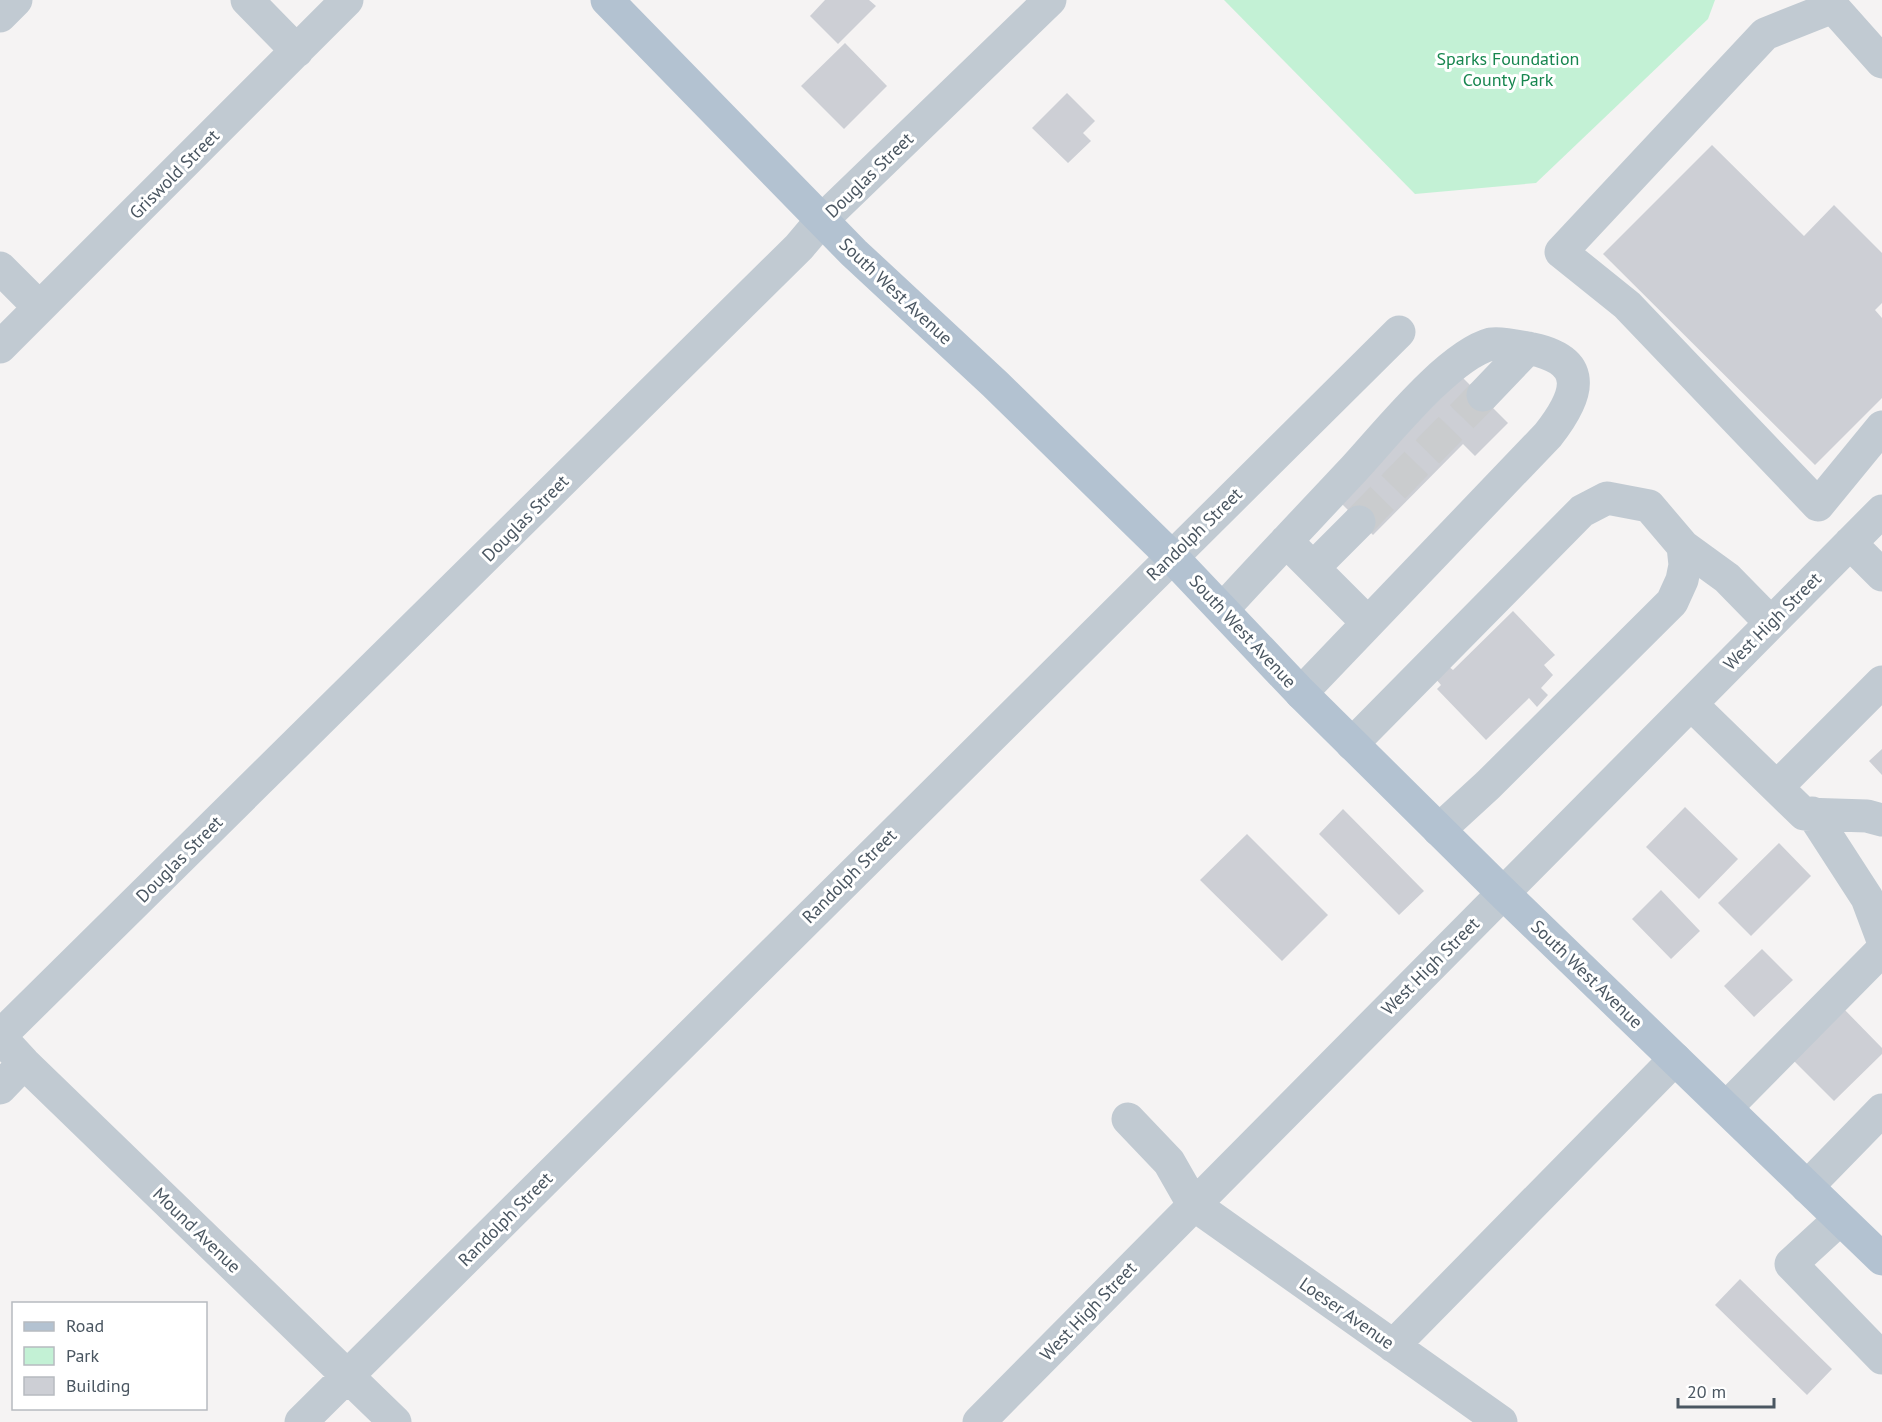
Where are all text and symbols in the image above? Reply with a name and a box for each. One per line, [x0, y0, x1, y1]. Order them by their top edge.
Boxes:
park label: Sparks Foundation County Park [1437, 47, 1579, 91]
street label: Griswold Street [124, 124, 224, 224]
street label: Douglas Street [820, 127, 918, 223]
street label: South West Avenue [834, 233, 958, 349]
street label: Douglas Street [477, 470, 573, 566]
street label: Randolph Street [1141, 483, 1247, 585]
street label: West High Street [1718, 567, 1826, 675]
street label: South West Avenue [1185, 569, 1301, 693]
street label: Douglas Street [131, 811, 227, 907]
street label: Randolph Street [797, 824, 901, 928]
street label: West High Street [1376, 912, 1484, 1020]
street label: South West Avenue [1526, 915, 1648, 1033]
street label: Randolph Street [453, 1167, 557, 1271]
street label: Mound Avenue [148, 1182, 246, 1278]
street label: West High Street [1035, 1257, 1141, 1365]
street label: Loeser Avenue [1295, 1272, 1399, 1354]
legend [12, 1302, 207, 1410]
text: Road [66, 1314, 104, 1337]
text: Park [66, 1344, 99, 1367]
scale bar [1678, 1371, 1774, 1409]
text: Building [66, 1374, 130, 1397]
text: 20 m [1687, 1380, 1726, 1403]

